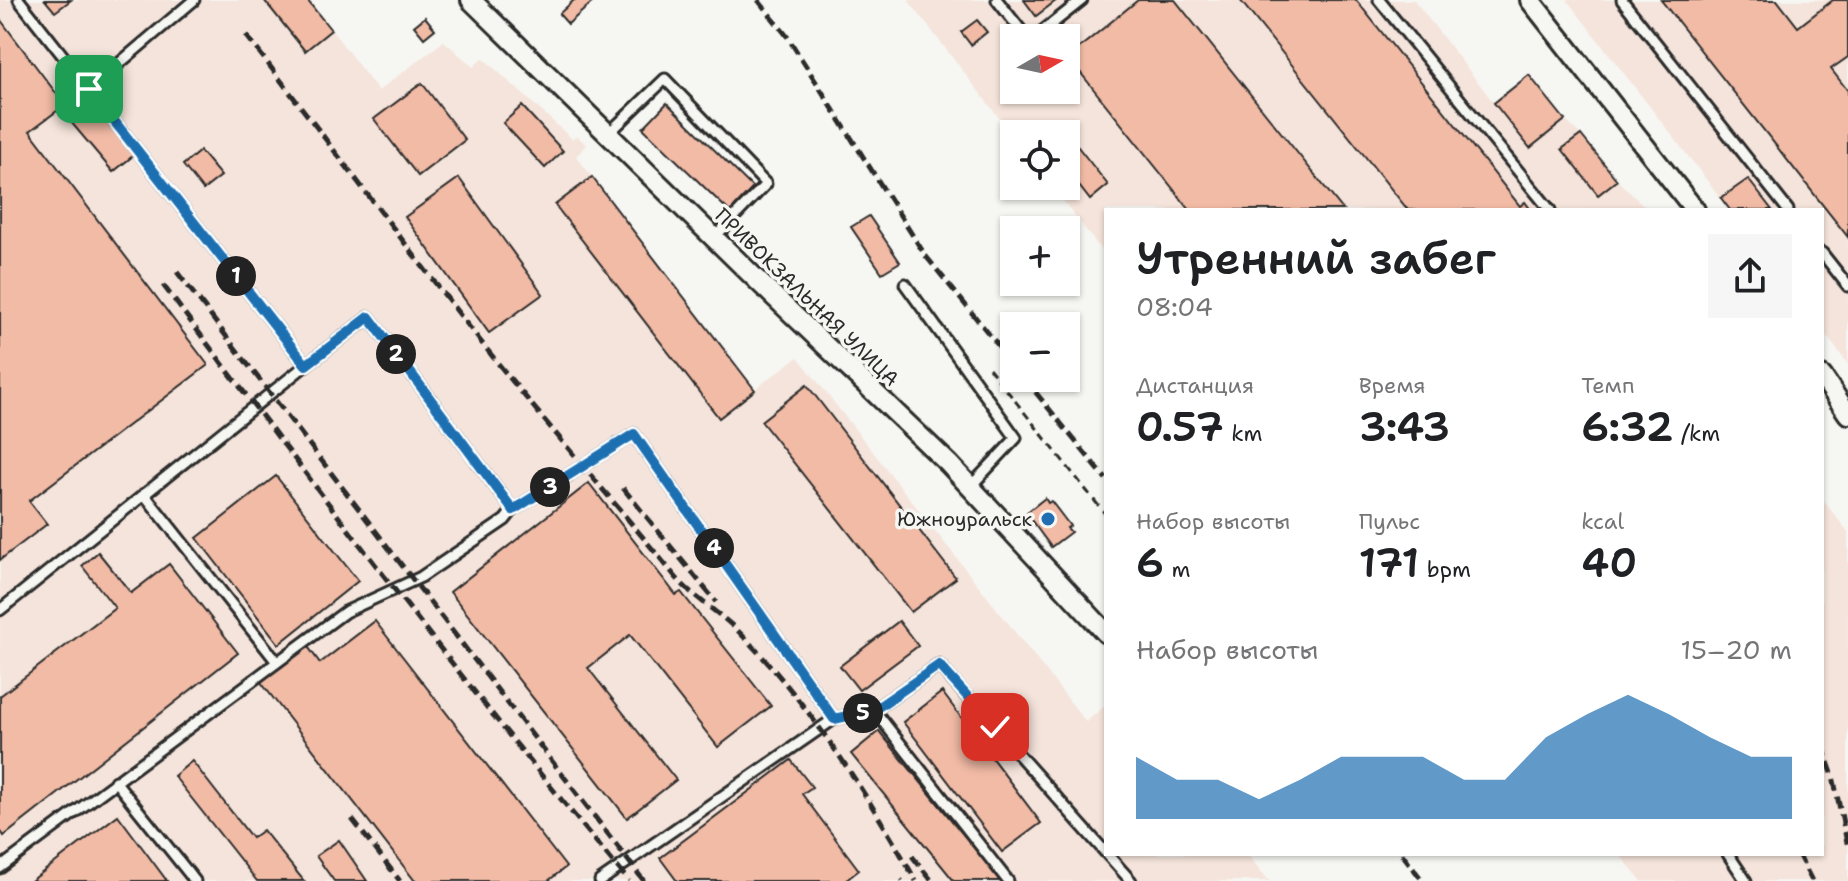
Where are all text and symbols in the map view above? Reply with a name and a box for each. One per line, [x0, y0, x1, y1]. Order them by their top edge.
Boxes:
north arrow [1000, 24, 1080, 104]
map controls [1000, 24, 1080, 392]
pin [55, 55, 123, 123]
icon: arrive [67, 67, 111, 111]
button: locate [1000, 120, 1080, 200]
street label: ПРИВОКЗАЛЬНАЯ УЛИЦА [710, 202, 904, 392]
button: + [1000, 216, 1080, 296]
text: Утренний забег [1136, 229, 1496, 288]
button: share [1708, 234, 1792, 318]
pin: 1 [216, 256, 256, 296]
text: 1 [231, 261, 241, 290]
text: 08:04 [1136, 289, 1213, 324]
button: − [1000, 312, 1080, 392]
pin: 2 [376, 334, 416, 374]
text: 2 [388, 339, 404, 368]
text: Дистанция [1136, 371, 1254, 400]
text: Время [1359, 371, 1426, 400]
text: Темп [1581, 371, 1635, 400]
text: 0.57 [1136, 400, 1224, 454]
text: 3:43 [1359, 400, 1450, 454]
text: 6:32 [1581, 400, 1673, 454]
text: km [1224, 419, 1263, 448]
text: /km [1673, 419, 1720, 448]
pin: 3 [530, 467, 570, 507]
text: 3 [542, 472, 558, 501]
place label: Южноуральск [897, 506, 1032, 532]
text: Набор высоты [1136, 507, 1290, 536]
text: Пульс [1359, 507, 1420, 536]
text: kcal [1581, 507, 1624, 536]
marker: Южноуральск [1039, 510, 1057, 528]
pin: 4 [694, 528, 734, 568]
text: 4 [706, 533, 722, 562]
text: 6 [1136, 536, 1164, 590]
text: 171 [1359, 536, 1419, 590]
text: 40 [1581, 536, 1637, 590]
text: m [1164, 555, 1190, 584]
text: bpm [1419, 555, 1471, 584]
text: Набор высоты [1136, 632, 1318, 667]
text: 15–20 m [1681, 632, 1792, 667]
pin: 5 [843, 693, 883, 733]
pin [961, 693, 1029, 761]
text: 5 [856, 698, 870, 727]
icon: check [973, 705, 1017, 749]

